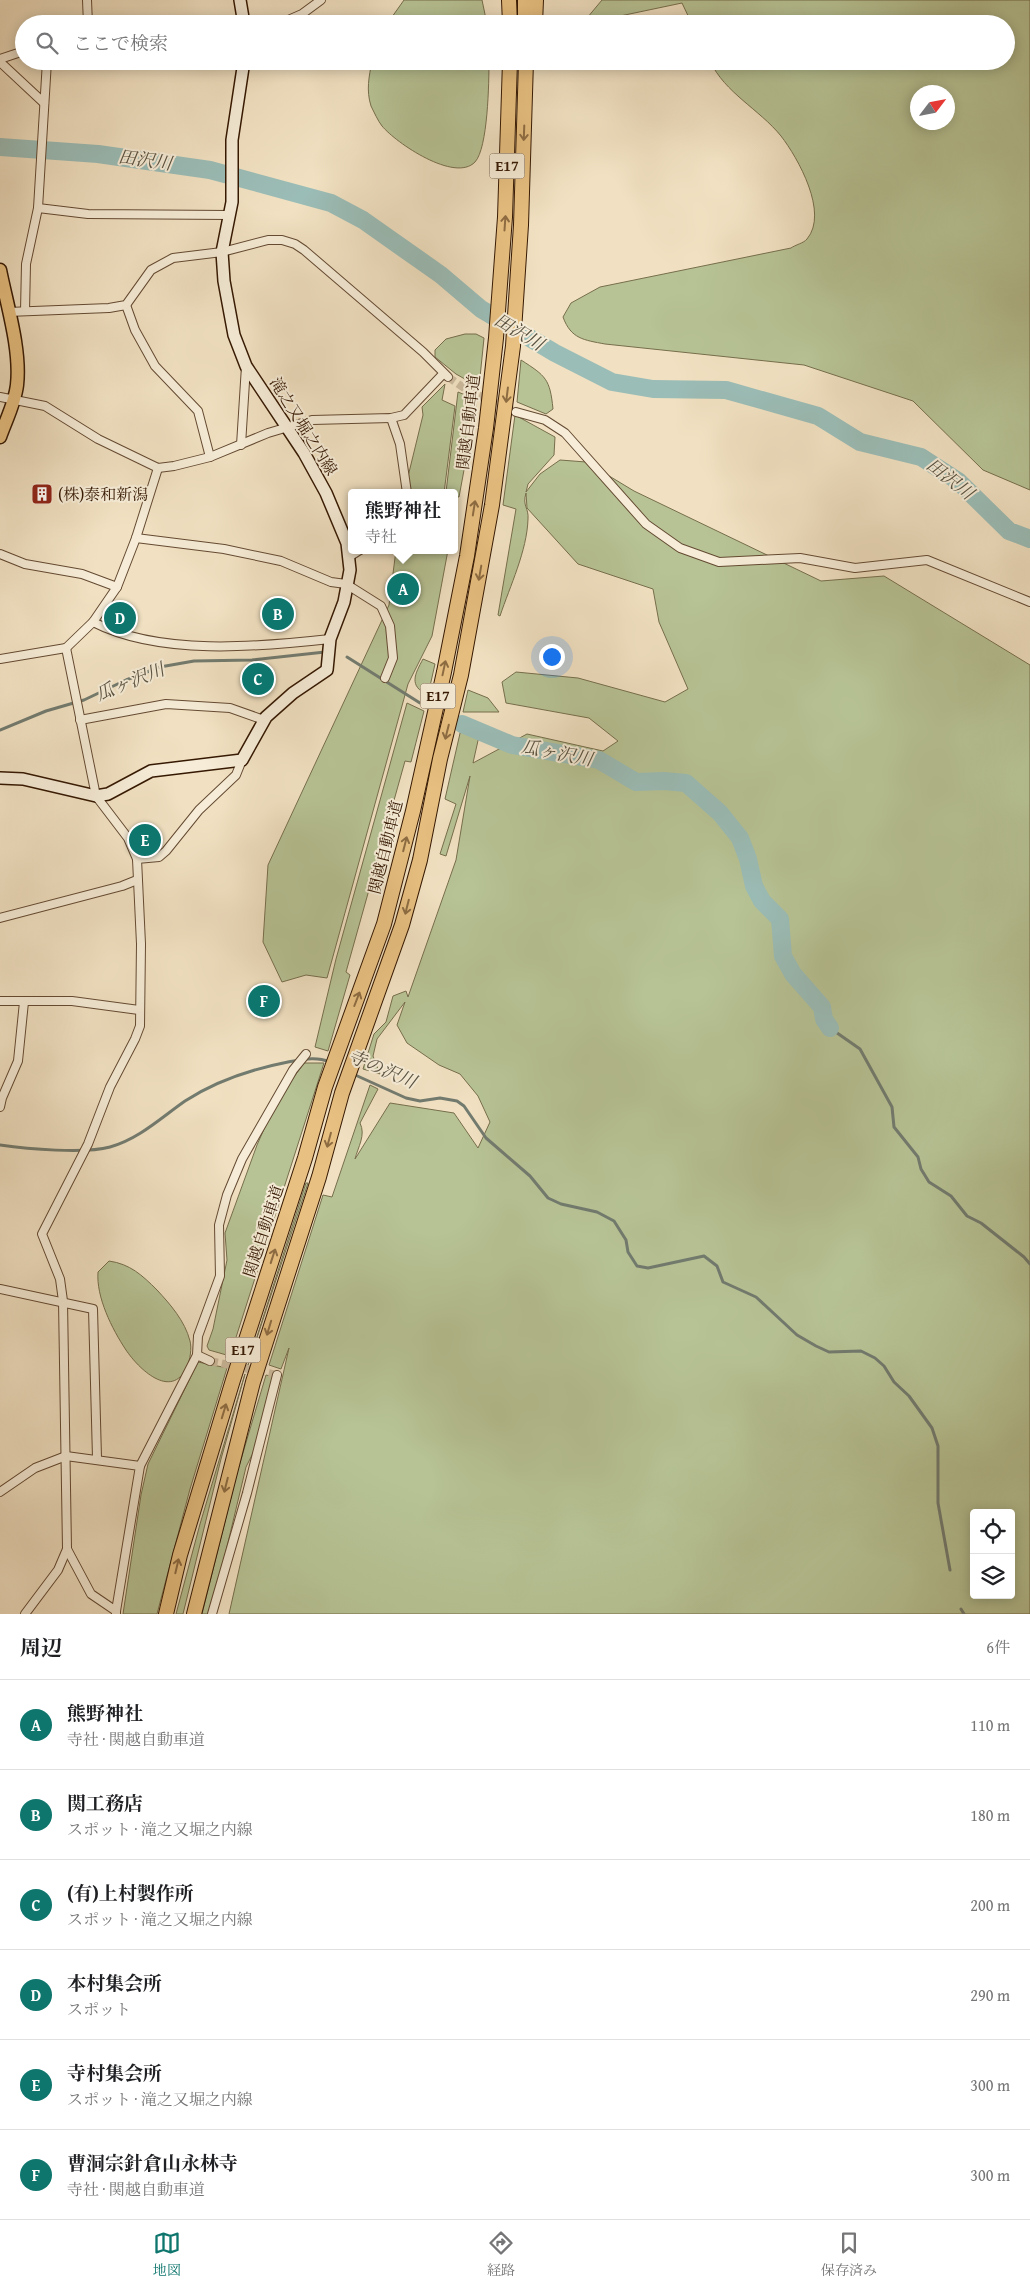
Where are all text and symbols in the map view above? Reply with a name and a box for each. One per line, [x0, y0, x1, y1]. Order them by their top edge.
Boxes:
search box [15, 15, 1015, 70]
icon: search [33, 29, 61, 57]
text: ここで検索 [73, 29, 168, 57]
north arrow [910, 85, 955, 130]
one-way arrow [520, 124, 529, 140]
water label: 田沢川 [116, 142, 176, 177]
road number: E17 [490, 154, 524, 178]
one-way arrow [500, 215, 509, 231]
water label: 田沢川 [489, 306, 551, 358]
street label: 滝之又堀之内線 [264, 372, 344, 480]
street label: 関越自動車道 [450, 373, 486, 471]
one-way arrow [502, 386, 512, 402]
water label: 田沢川 [921, 451, 981, 507]
building icon: (株)泰和新潟 [30, 482, 54, 506]
place label: (株)泰和新潟 [58, 482, 148, 506]
popup [348, 489, 458, 554]
text: 熊野神社 [365, 496, 441, 524]
one-way arrow [469, 501, 479, 517]
text: 寺社 [365, 524, 397, 548]
one-way arrow [475, 564, 485, 580]
pin: A [387, 570, 419, 608]
pin: B [262, 595, 294, 633]
pin: D [104, 599, 136, 637]
your location [539, 644, 565, 670]
water label: 瓜ヶ沢川 [91, 655, 170, 708]
pin: C [242, 660, 274, 698]
one-way arrow [440, 661, 450, 677]
road number: E17 [420, 684, 456, 708]
one-way arrow [442, 723, 451, 739]
water label: 瓜ヶ沢川 [519, 732, 597, 773]
street label: 関越自動車道 [362, 798, 408, 896]
pin: E [129, 821, 161, 859]
one-way arrow [401, 836, 410, 852]
one-way arrow [402, 898, 411, 914]
pin: F [248, 982, 280, 1020]
one-way arrow [353, 992, 362, 1007]
water label: 寺の沢川 [344, 1042, 422, 1096]
one-way arrow [324, 1132, 334, 1148]
street label: 関越自動車道 [237, 1182, 289, 1280]
one-way arrow [269, 1249, 278, 1264]
one-way arrow [264, 1320, 274, 1336]
road number: E17 [226, 1338, 260, 1362]
one-way arrow [219, 1403, 229, 1419]
one-way arrow [220, 1476, 230, 1492]
map controls [970, 1509, 1015, 1599]
button: locate [970, 1509, 1015, 1554]
button: layers [970, 1554, 1015, 1599]
one-way arrow [173, 1559, 182, 1575]
text: 周辺 [20, 1632, 62, 1663]
text: 6件 [986, 1635, 1010, 1659]
text: 熊野神社 [67, 1699, 143, 1727]
text: A [31, 1713, 41, 1737]
text: 110 m [970, 1713, 1010, 1737]
text: 寺社 · 関越自動車道 [67, 1727, 205, 1751]
text: 関工務店 [67, 1789, 143, 1817]
text: B [31, 1803, 41, 1827]
text: 180 m [970, 1803, 1010, 1827]
text: スポット · 滝之又堀之内線 [67, 1817, 253, 1841]
text: (有)上村製作所 [67, 1879, 194, 1907]
text: C [31, 1893, 41, 1917]
text: 200 m [970, 1893, 1010, 1917]
text: スポット · 滝之又堀之内線 [67, 1907, 253, 1931]
text: 本村集会所 [67, 1969, 162, 1997]
text: D [31, 1983, 41, 2007]
text: 290 m [970, 1983, 1010, 2007]
text: スポット [67, 1997, 131, 2021]
text: 寺村集会所 [67, 2059, 162, 2087]
text: E [32, 2073, 40, 2097]
text: 300 m [970, 2073, 1010, 2097]
text: スポット · 滝之又堀之内線 [67, 2087, 253, 2111]
text: 曹洞宗針倉山永林寺 [67, 2149, 238, 2177]
text: F [32, 2163, 40, 2187]
text: 300 m [970, 2163, 1010, 2187]
text: 寺社 · 関越自動車道 [67, 2177, 205, 2201]
tab: 地図 [153, 2229, 181, 2280]
tab: 経路 [487, 2229, 515, 2280]
tab: 保存済み [821, 2229, 877, 2280]

